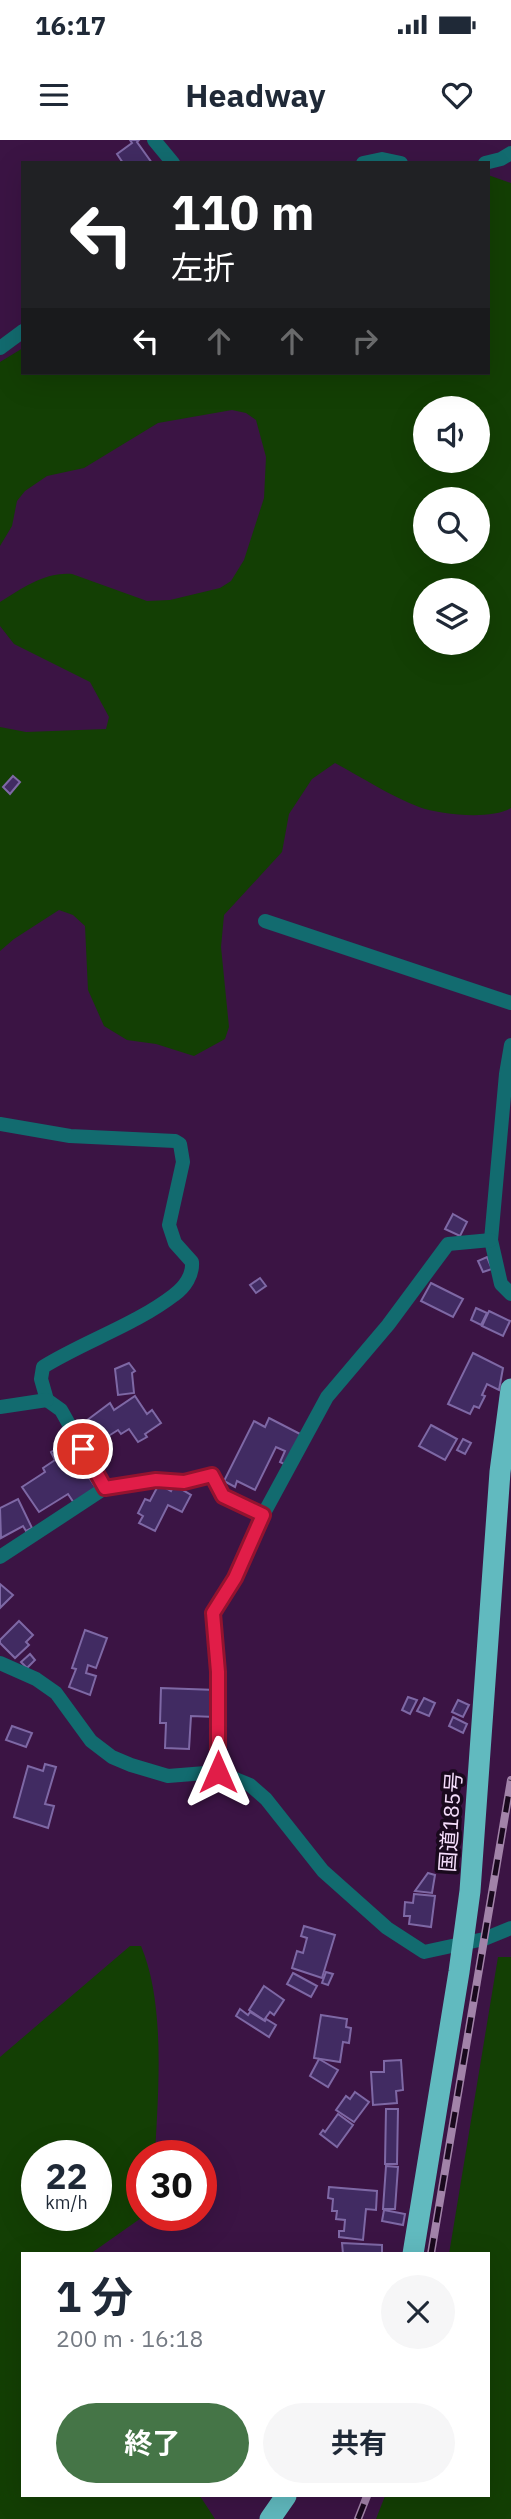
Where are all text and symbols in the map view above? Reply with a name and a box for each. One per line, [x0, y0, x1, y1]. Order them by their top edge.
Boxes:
text: 16:17 [35, 8, 106, 42]
text: Headway [185, 74, 326, 116]
icon: menu [35, 76, 73, 114]
icon: heart [438, 76, 476, 114]
text: 110 m [171, 180, 315, 243]
icon: left [56, 189, 147, 280]
text: 左折 [171, 246, 235, 288]
icon: left [127, 322, 165, 360]
icon: ahead [200, 322, 238, 360]
icon: ahead [273, 322, 311, 360]
icon: right [346, 322, 384, 360]
map controls [413, 396, 490, 655]
button: sound [413, 396, 490, 473]
button: search [413, 487, 490, 564]
button: layers [413, 578, 490, 655]
pin [53, 1419, 113, 1479]
icon: arrive [64, 1430, 102, 1468]
position arrow [181, 1735, 255, 1809]
street label: 国道185号 [433, 1771, 467, 1873]
speed limit sign: 30 [126, 2140, 217, 2231]
text: 22 [45, 2153, 88, 2199]
text: km/h [45, 2191, 88, 2214]
text: 1 分 [56, 2269, 133, 2324]
button: close [381, 2275, 455, 2349]
text: 200 m · 16:18 [56, 2323, 203, 2353]
button: 終了 [56, 2403, 249, 2483]
button: 共有 [263, 2403, 455, 2483]

